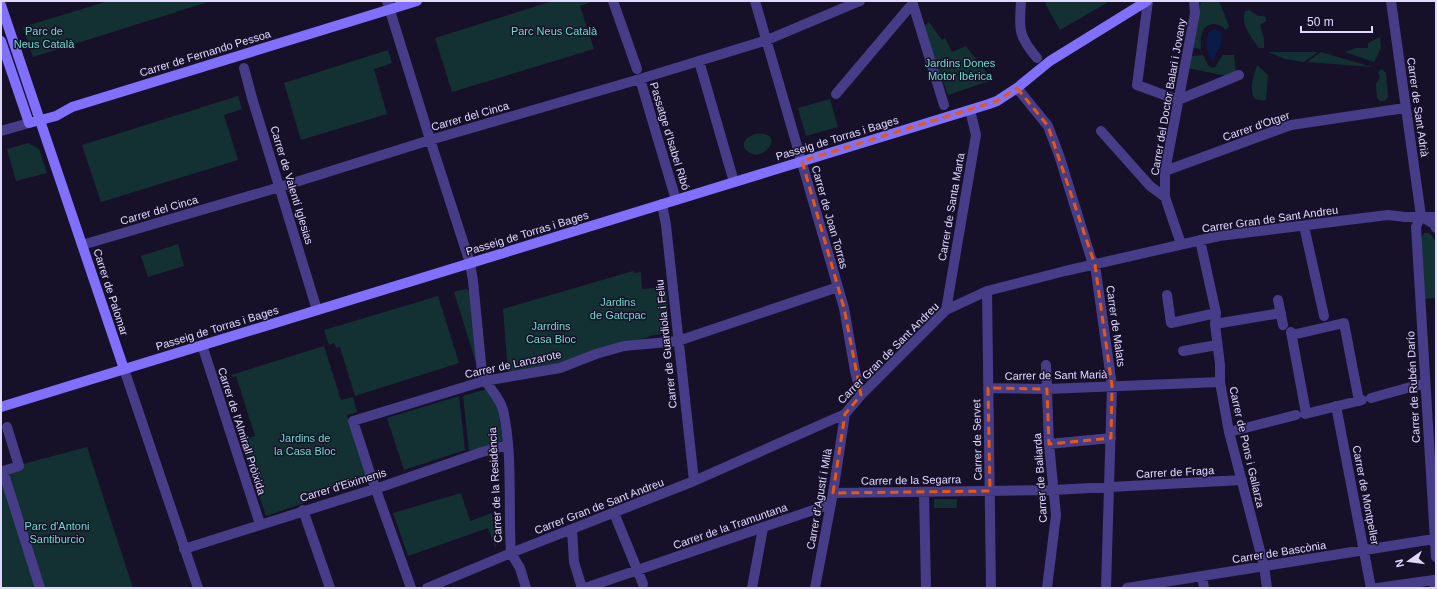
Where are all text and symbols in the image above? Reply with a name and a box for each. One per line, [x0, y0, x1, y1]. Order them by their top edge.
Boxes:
scale bar [1301, 8, 1372, 34]
text: 50 m [1307, 15, 1334, 29]
street label: Carrer del Doctor Balari i Jovany [1148, 17, 1188, 176]
park label: Parc de Neus Català [14, 25, 75, 50]
park label: Parc Neus Català [511, 25, 598, 37]
street label: Carrer de Fernando Pessoa [138, 27, 273, 79]
park label: Jardins Dones Motor Ibèrica [925, 57, 996, 82]
street label: Carrer de Sant Adrià [1405, 57, 1431, 158]
street label: Passatge d'Isabel Ribó [648, 81, 692, 191]
street label: Carrer del Cinca [430, 99, 511, 133]
street label: Carrer d'Otger [1221, 109, 1291, 143]
street label: Passeig de Torras i Bages [774, 113, 900, 162]
street label: Carrer de Valentí Iglesias [268, 124, 316, 246]
street label: Carrer de Santa Marta [936, 151, 967, 262]
street label: Carrer de Joan Torras [810, 164, 851, 270]
street label: Carrer del Cinca [119, 193, 200, 227]
street label: Carrer Gran de Sant Andreu [1201, 203, 1339, 235]
street label: Passeig de Torras i Bages [464, 208, 590, 257]
street label: Carrer de Palomar [91, 247, 131, 337]
street label: Carrer de Guardiola i Feliu [653, 279, 679, 409]
street label: Carrer de Malats [1104, 285, 1128, 368]
park label: Jardins de Gatcpac [590, 296, 647, 321]
street label: Carrer Gran de Sant Andreu [835, 300, 941, 406]
street label: Passeig de Torras i Bages [154, 303, 280, 352]
park label: Jarrdins Casa Bloc [526, 320, 577, 345]
street label: Carrer de Rubén Darío [1404, 331, 1422, 443]
street label: Carrer de Lanzarote [464, 348, 562, 380]
street label: Carrer de l'Almirall Pròixida [216, 366, 269, 497]
street label: Carrer de Sant Marià [1005, 368, 1108, 382]
street label: Carrer de Pons i Gallarza [1227, 385, 1267, 510]
street label: Carrer de Servet [970, 399, 984, 481]
street label: Carrer de la Residència [486, 426, 504, 543]
park label: Jardins de la Casa Bloc [274, 432, 336, 457]
street label: Carrer de Baliarda [1031, 432, 1049, 523]
street label: Carrer de Montpeller [1350, 444, 1382, 546]
street label: Carrer d'Agustí i Milà [804, 447, 834, 550]
street label: Carrer de Fraga [1136, 464, 1215, 480]
street label: Carrer d'Eiximenis [298, 466, 388, 504]
street label: Carrer de la Segarra [861, 473, 962, 487]
street label: Carrer Gran de Sant Andreu [533, 476, 665, 536]
street label: Carrer de la Tramuntana [671, 501, 789, 551]
park label: Parc d'Antoni Santiburcio [24, 520, 90, 545]
street label: Carrer de Bascònia [1231, 539, 1328, 565]
north arrow [1389, 541, 1429, 581]
text: N [1393, 558, 1406, 569]

